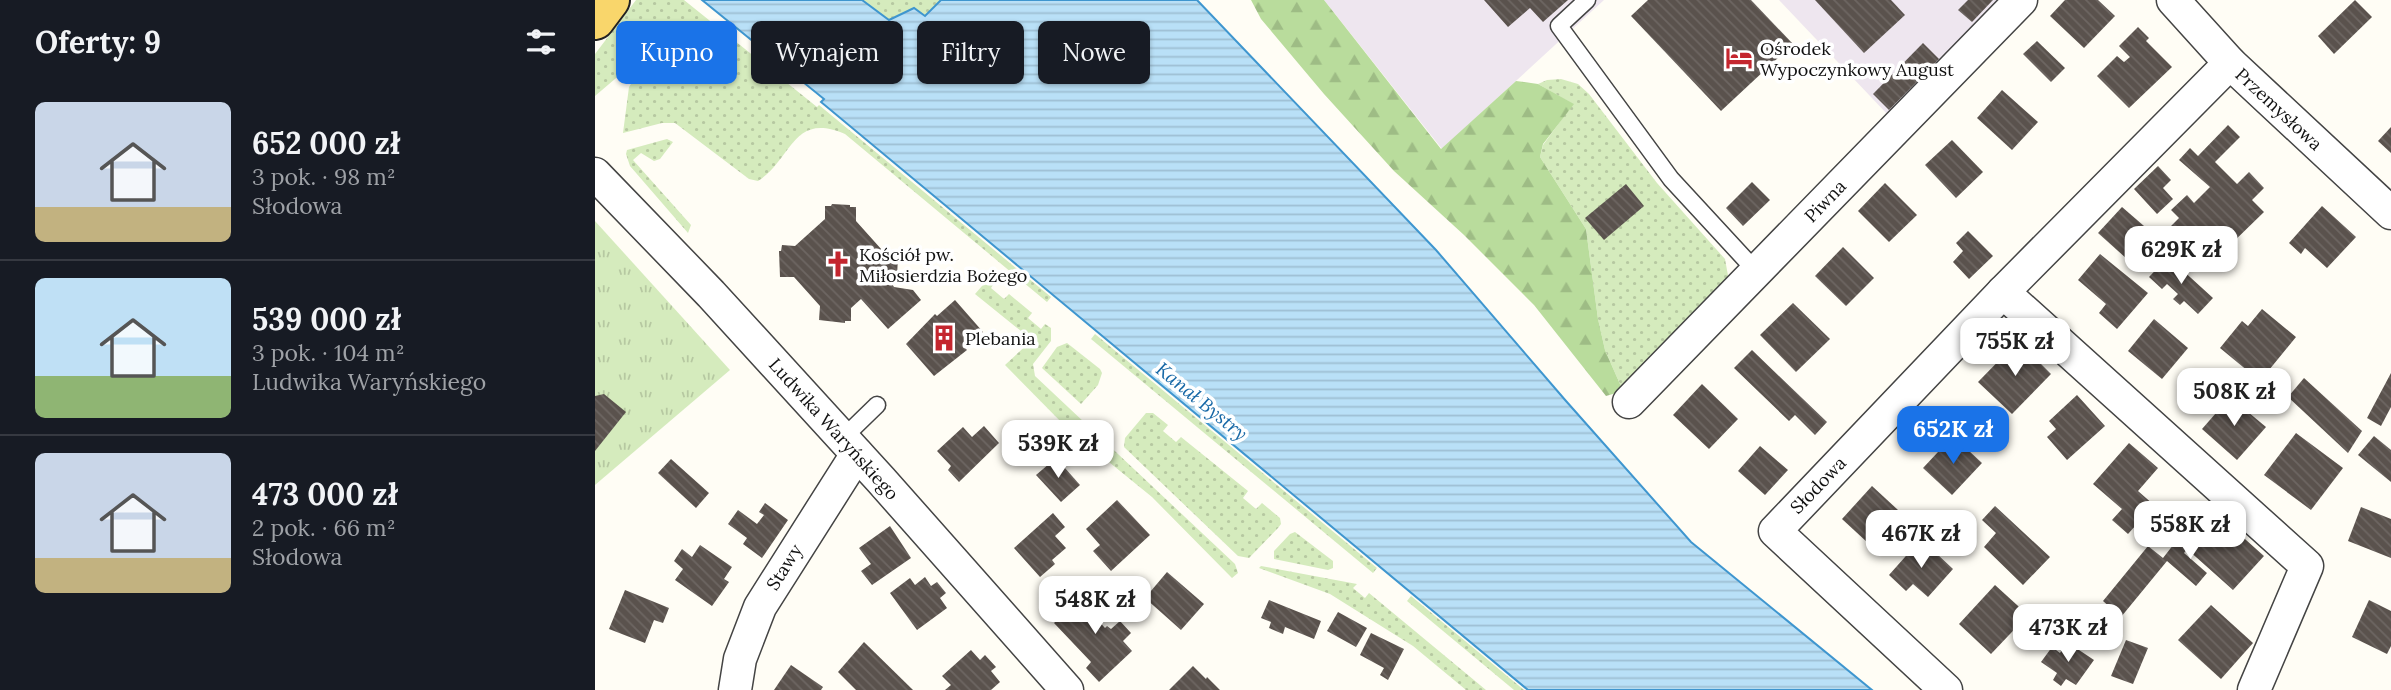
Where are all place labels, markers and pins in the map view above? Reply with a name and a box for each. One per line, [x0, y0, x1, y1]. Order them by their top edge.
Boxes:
place label: Ośrodek Wypoczynkowy August [1760, 37, 1954, 81]
hotel icon: Ośrodek Wypoczynkowy August [1724, 43, 1754, 73]
pin: 629K zł [2116, 226, 2246, 286]
place label: Kościół pw. Miłosierdzia Bożego [859, 243, 1027, 287]
church icon: Kościół pw. Miłosierdzia Bożego [823, 249, 853, 279]
pin: 755K zł [1950, 318, 2080, 378]
building icon: Plebania [929, 323, 959, 353]
place label: Plebania [965, 327, 1036, 350]
pin: 508K zł [2169, 368, 2299, 428]
pin: 652K zł [1888, 406, 2018, 466]
pin: 539K zł [993, 420, 1123, 480]
pin: 558K zł [2125, 502, 2255, 561]
pin: 467K zł [1856, 510, 1986, 570]
pin: 548K zł [1030, 576, 1160, 636]
pin: 473K zł [2003, 604, 2133, 664]

